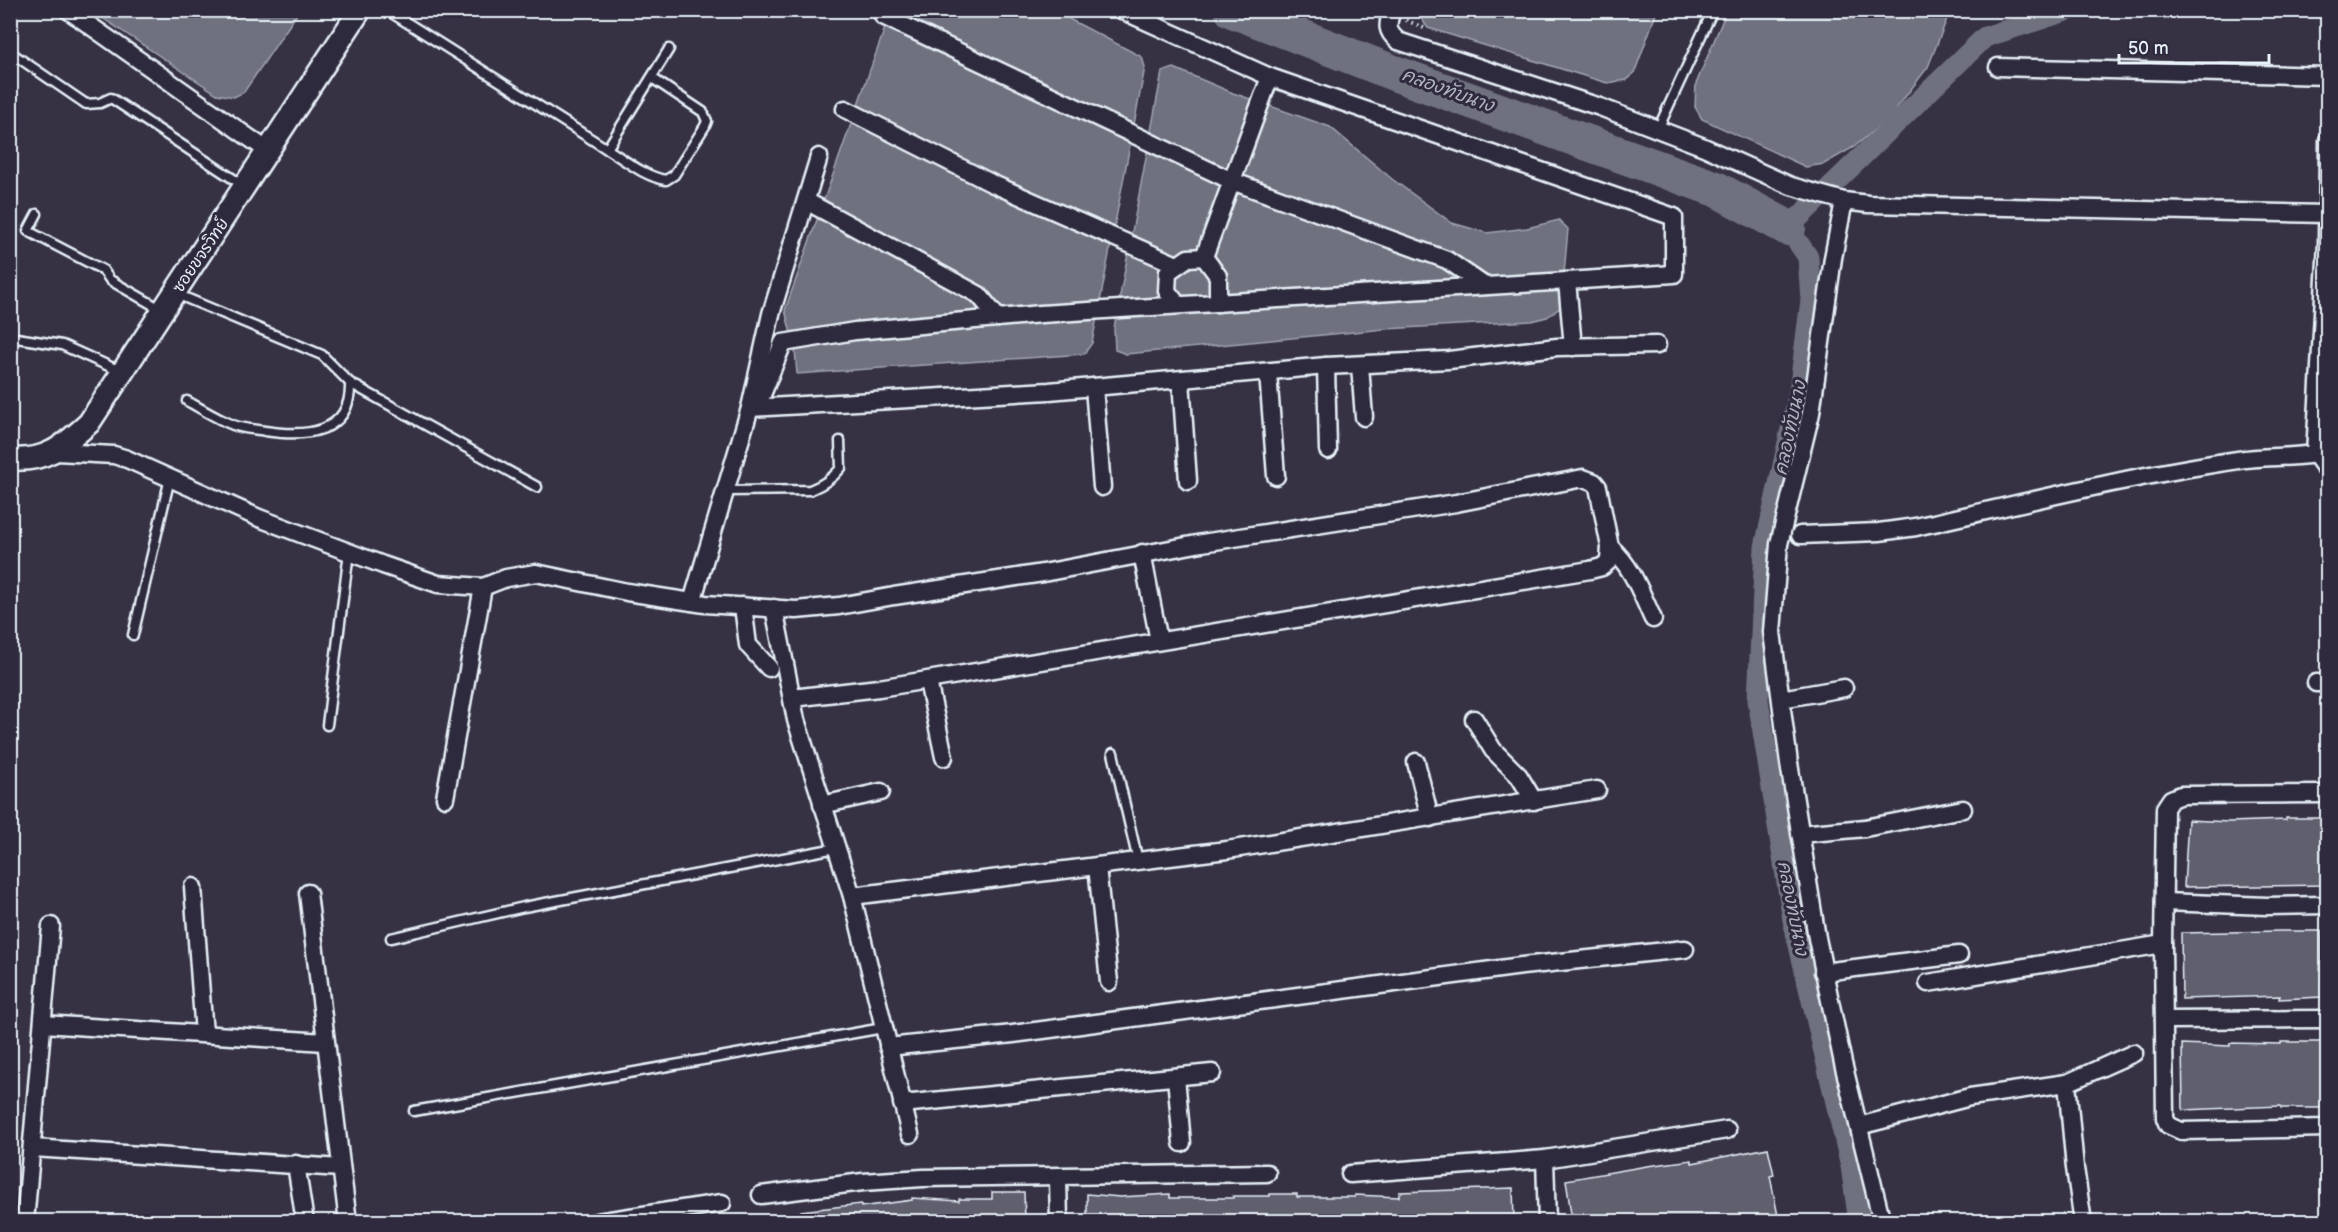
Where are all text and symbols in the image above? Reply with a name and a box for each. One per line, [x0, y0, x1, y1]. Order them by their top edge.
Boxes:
scale bar [2119, 27, 2269, 65]
text: 50 m [2128, 38, 2169, 59]
water label: คลองทับนาง [1399, 64, 1498, 117]
street label: ซอยขจรวิทย์ [167, 213, 233, 297]
water label: คลองทับนาง [1770, 377, 1811, 477]
water label: คลองทับนาง [1773, 859, 1812, 959]

